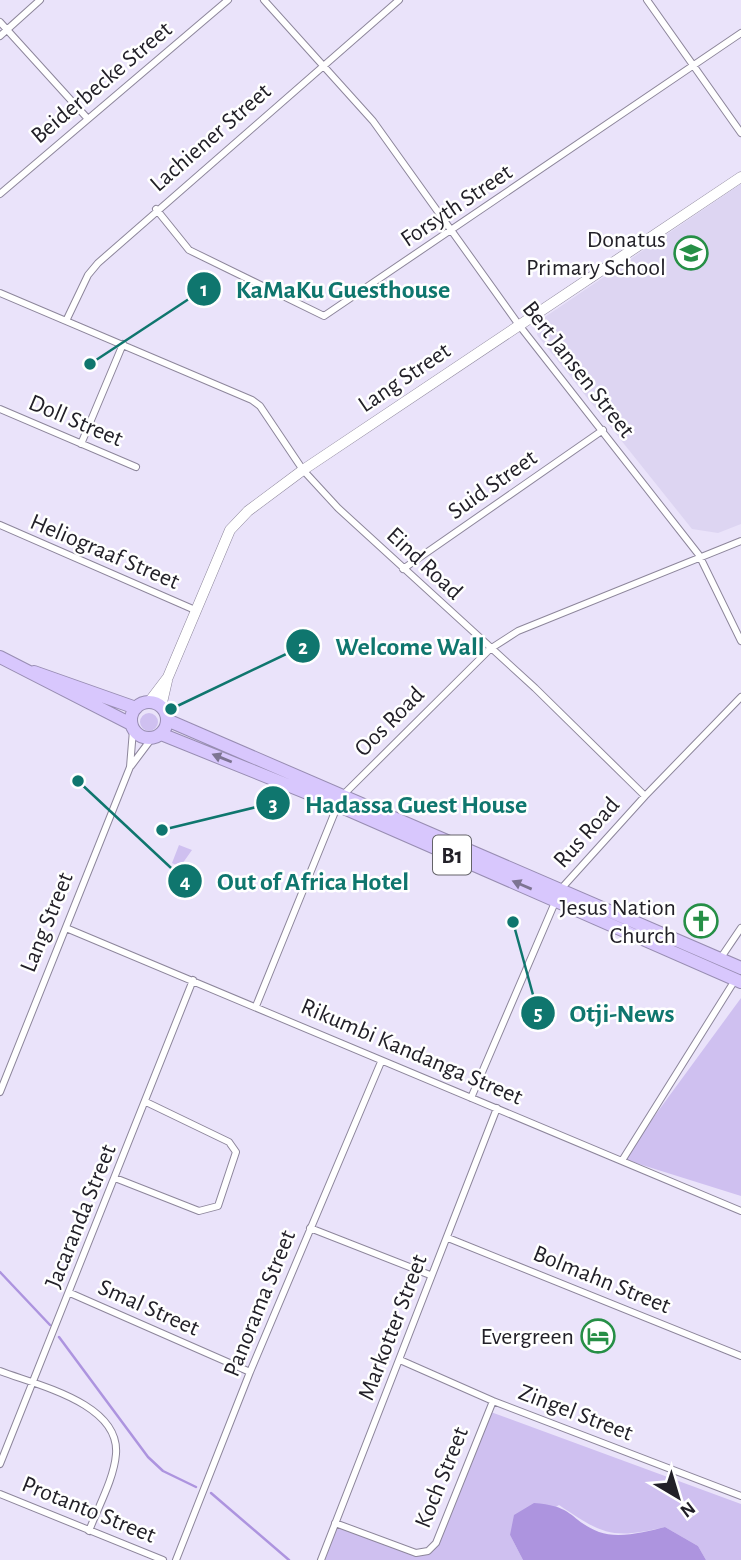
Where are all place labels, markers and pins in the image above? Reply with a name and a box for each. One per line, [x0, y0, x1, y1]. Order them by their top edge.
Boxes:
place label: Donatus Primary School [526, 228, 666, 280]
school or university icon: Donatus Primary School [672, 234, 710, 272]
callout: KaMaKu Guesthouse [186, 265, 464, 312]
callout: Welcome Wall [286, 623, 498, 670]
callout: Hadassa Guest House [255, 780, 541, 827]
callout: Out of Africa Hotel [168, 857, 423, 904]
place label: Jesus Nation Church [560, 896, 676, 948]
church icon: Jesus Nation Church [682, 902, 720, 940]
callout: Otji-News [521, 989, 689, 1036]
hotel icon: Evergreen [579, 1317, 617, 1355]
place label: Evergreen [481, 1325, 574, 1349]

